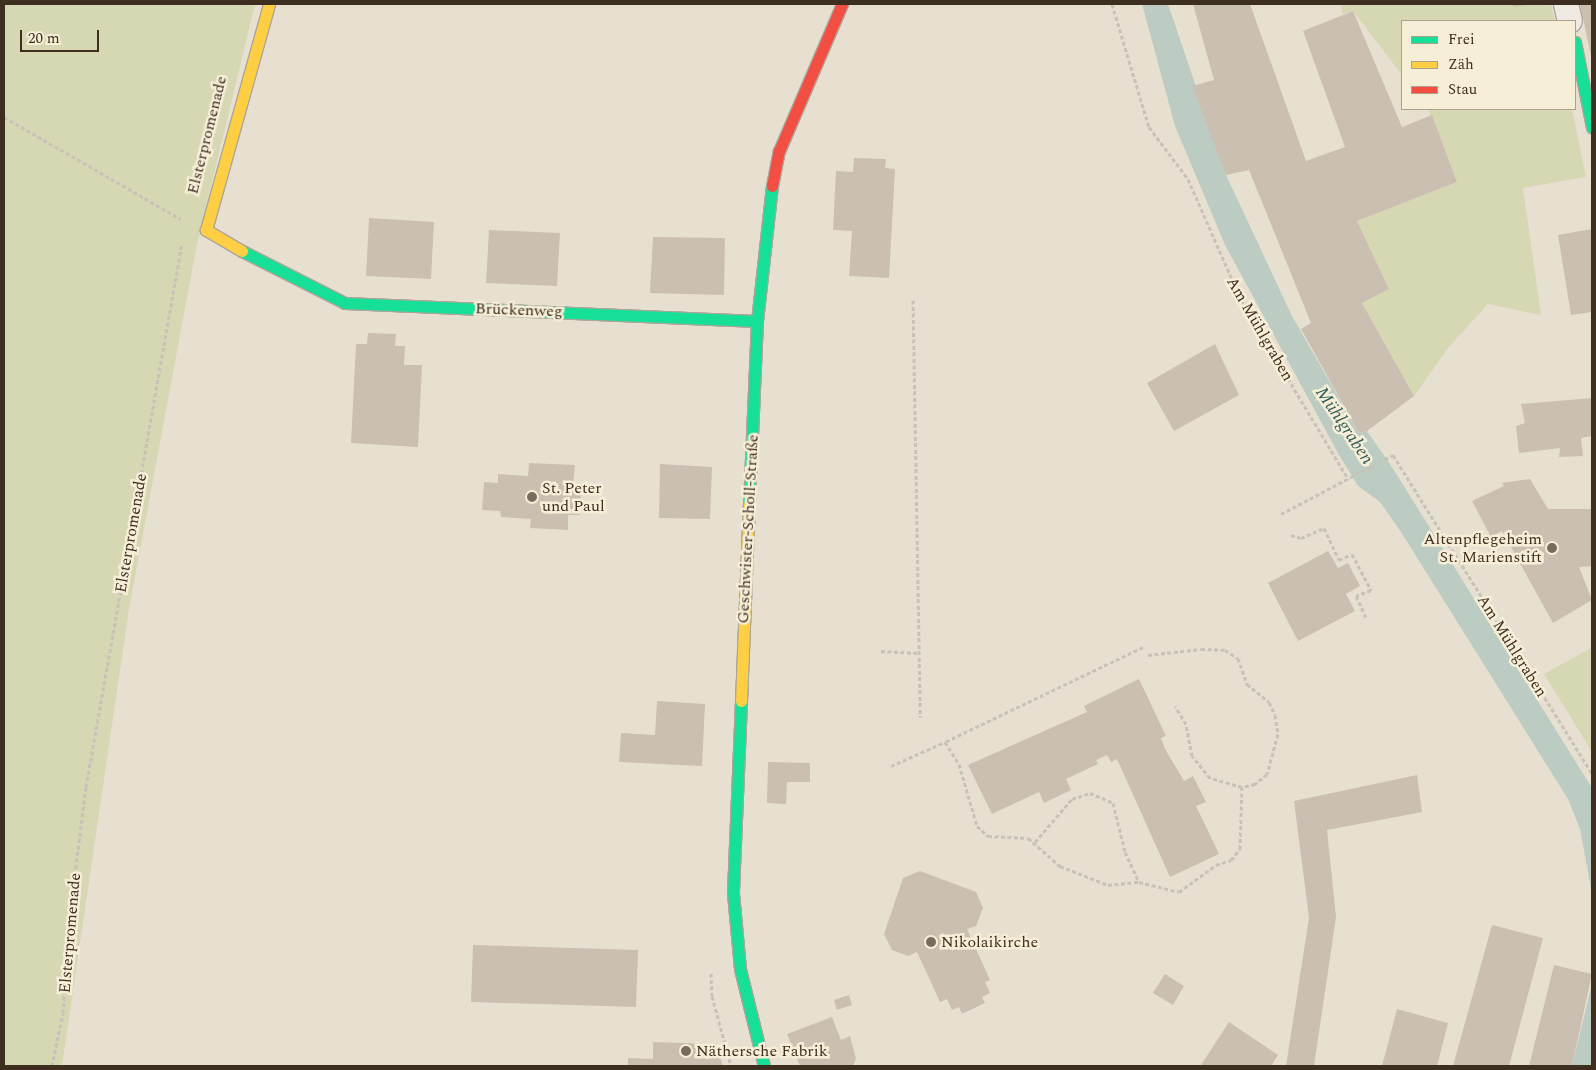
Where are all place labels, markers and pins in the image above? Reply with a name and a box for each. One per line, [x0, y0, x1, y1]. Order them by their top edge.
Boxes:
place label: St. Peter und Paul [542, 478, 605, 516]
marker: St. Peter und Paul [526, 491, 538, 503]
place label: Altenpflegeheim St. Marienstift [1424, 529, 1542, 567]
marker: Altenpflegeheim St. Marienstift [1546, 542, 1558, 554]
place label: Nikolaikirche [941, 932, 1038, 952]
marker: Nikolaikirche [925, 936, 937, 948]
place label: Näthersche Fabrik [696, 1041, 828, 1061]
marker: Näthersche Fabrik [680, 1045, 692, 1057]

